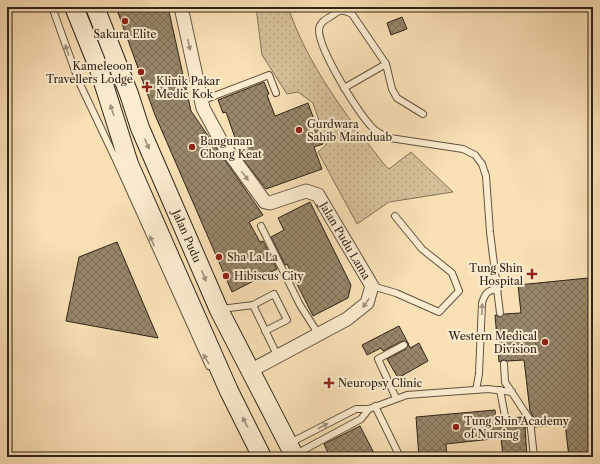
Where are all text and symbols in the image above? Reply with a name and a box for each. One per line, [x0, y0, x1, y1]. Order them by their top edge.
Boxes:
marker: Sakura Elite [120, 16, 130, 26]
place label: Sakura Elite [94, 27, 156, 41]
one-way arrow [186, 39, 192, 51]
one-way arrow [64, 43, 70, 55]
place label: Kameleoon Travellers Lodge [46, 59, 133, 86]
marker: Kameleoon Travellers Lodge [136, 67, 146, 77]
place label: Klinik Pakar Medic Kok [156, 74, 220, 101]
marker: Klinik Pakar Medic Kok [141, 81, 153, 93]
one-way arrow [109, 103, 115, 115]
place label: Gurdwara Sahib Mainduab [307, 117, 392, 144]
marker: Gurdwara Sahib Mainduab [294, 125, 304, 135]
place label: Bangunan Chong Keat [200, 134, 262, 161]
one-way arrow [144, 138, 150, 149]
marker: Bangunan Chong Keat [187, 142, 197, 152]
one-way arrow [241, 170, 249, 181]
street label: Jalan Pudu Lama [316, 198, 374, 282]
street label: Jalan Pudu [169, 206, 205, 265]
one-way arrow [149, 235, 155, 246]
place label: Sha La La [227, 250, 278, 264]
marker: Sha La La [214, 252, 224, 262]
place label: Tung Shin Hospital [469, 261, 524, 288]
marker: Tung Shin Hospital [526, 268, 538, 280]
place label: Hibiscus City [234, 269, 305, 283]
one-way arrow [202, 270, 208, 282]
marker: Hibiscus City [221, 271, 231, 281]
one-way arrow [362, 298, 370, 308]
one-way arrow [478, 303, 485, 315]
place label: Western Medical Division [448, 329, 538, 356]
marker: Western Medical Division [540, 337, 550, 347]
one-way arrow [202, 353, 209, 365]
place label: Neuropsy Clinic [338, 376, 423, 390]
marker: Neuropsy Clinic [323, 377, 335, 389]
place label: Tung Shin Academy of Nursing [464, 414, 570, 441]
one-way arrow [242, 416, 248, 428]
marker: Tung Shin Academy of Nursing [451, 422, 461, 432]
one-way arrow [317, 423, 329, 429]

